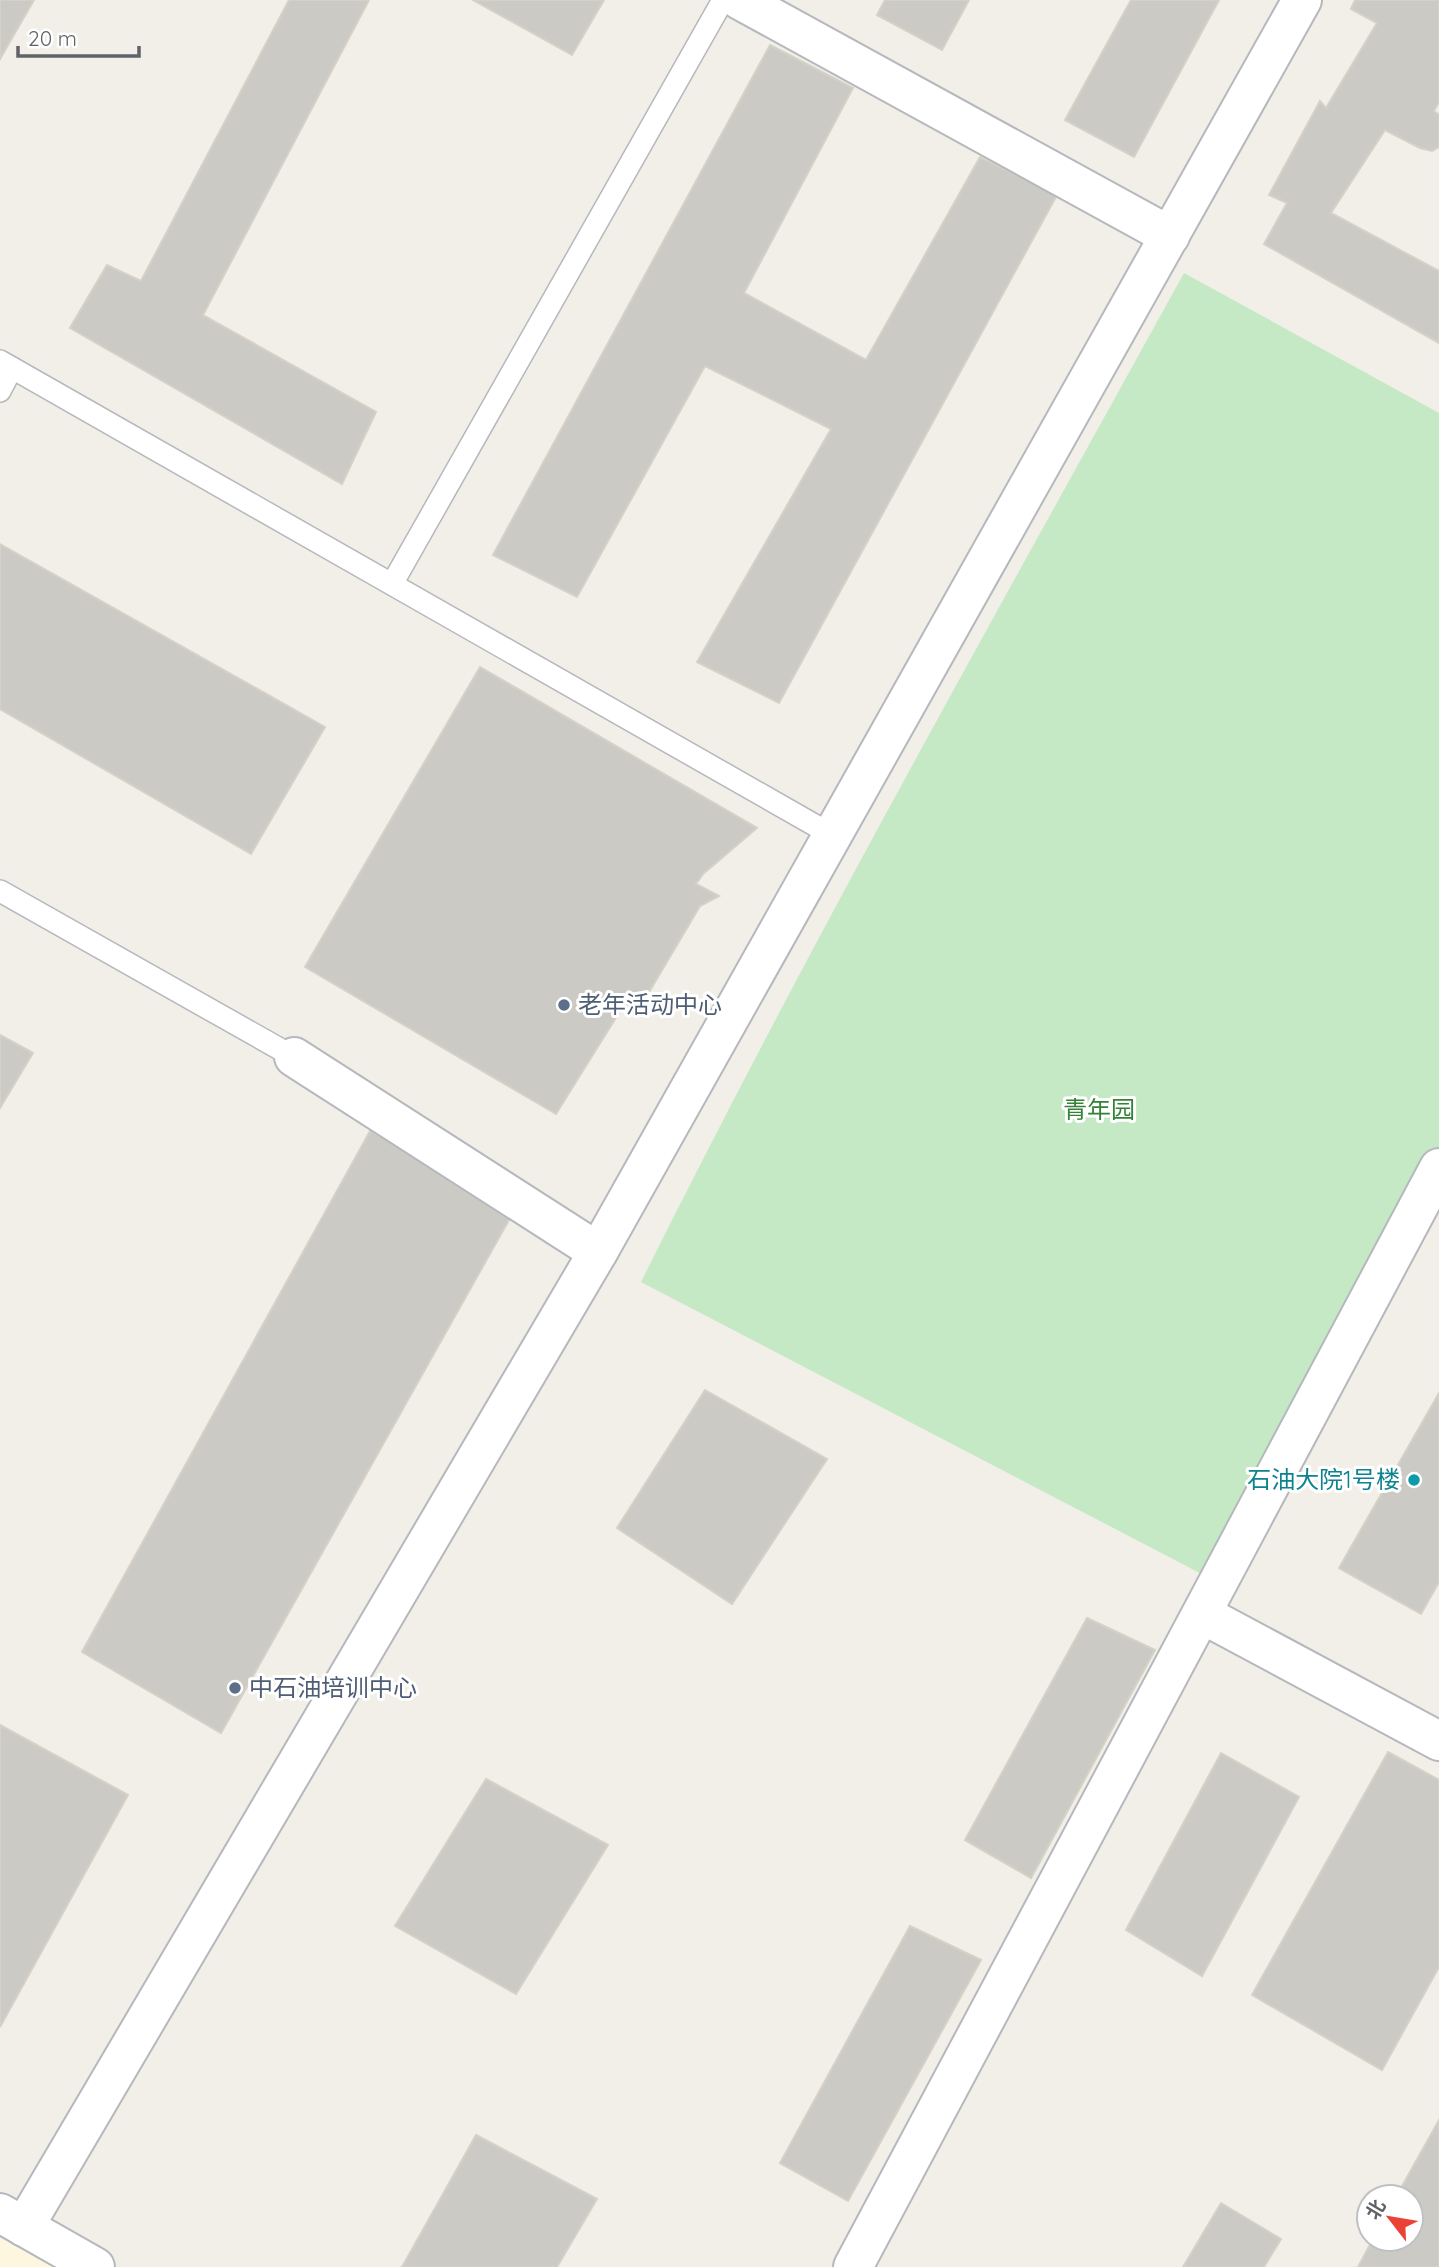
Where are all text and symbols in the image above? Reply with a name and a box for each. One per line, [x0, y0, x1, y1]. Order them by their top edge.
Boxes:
scale bar [18, 14, 138, 58]
text: 20 m [28, 25, 77, 51]
place label: 老年活动中心 [578, 989, 722, 1019]
marker: 老年活动中心 [556, 997, 572, 1013]
park label: 青年园 [1063, 1094, 1135, 1124]
place label: 石油大院1号楼 [1247, 1464, 1400, 1494]
marker: 石油大院1号楼 [1406, 1472, 1422, 1488]
place label: 中石油培训中心 [249, 1672, 417, 1702]
marker: 中石油培训中心 [227, 1680, 243, 1696]
north arrow [1355, 2183, 1425, 2253]
text: 北 [1360, 2195, 1391, 2224]

